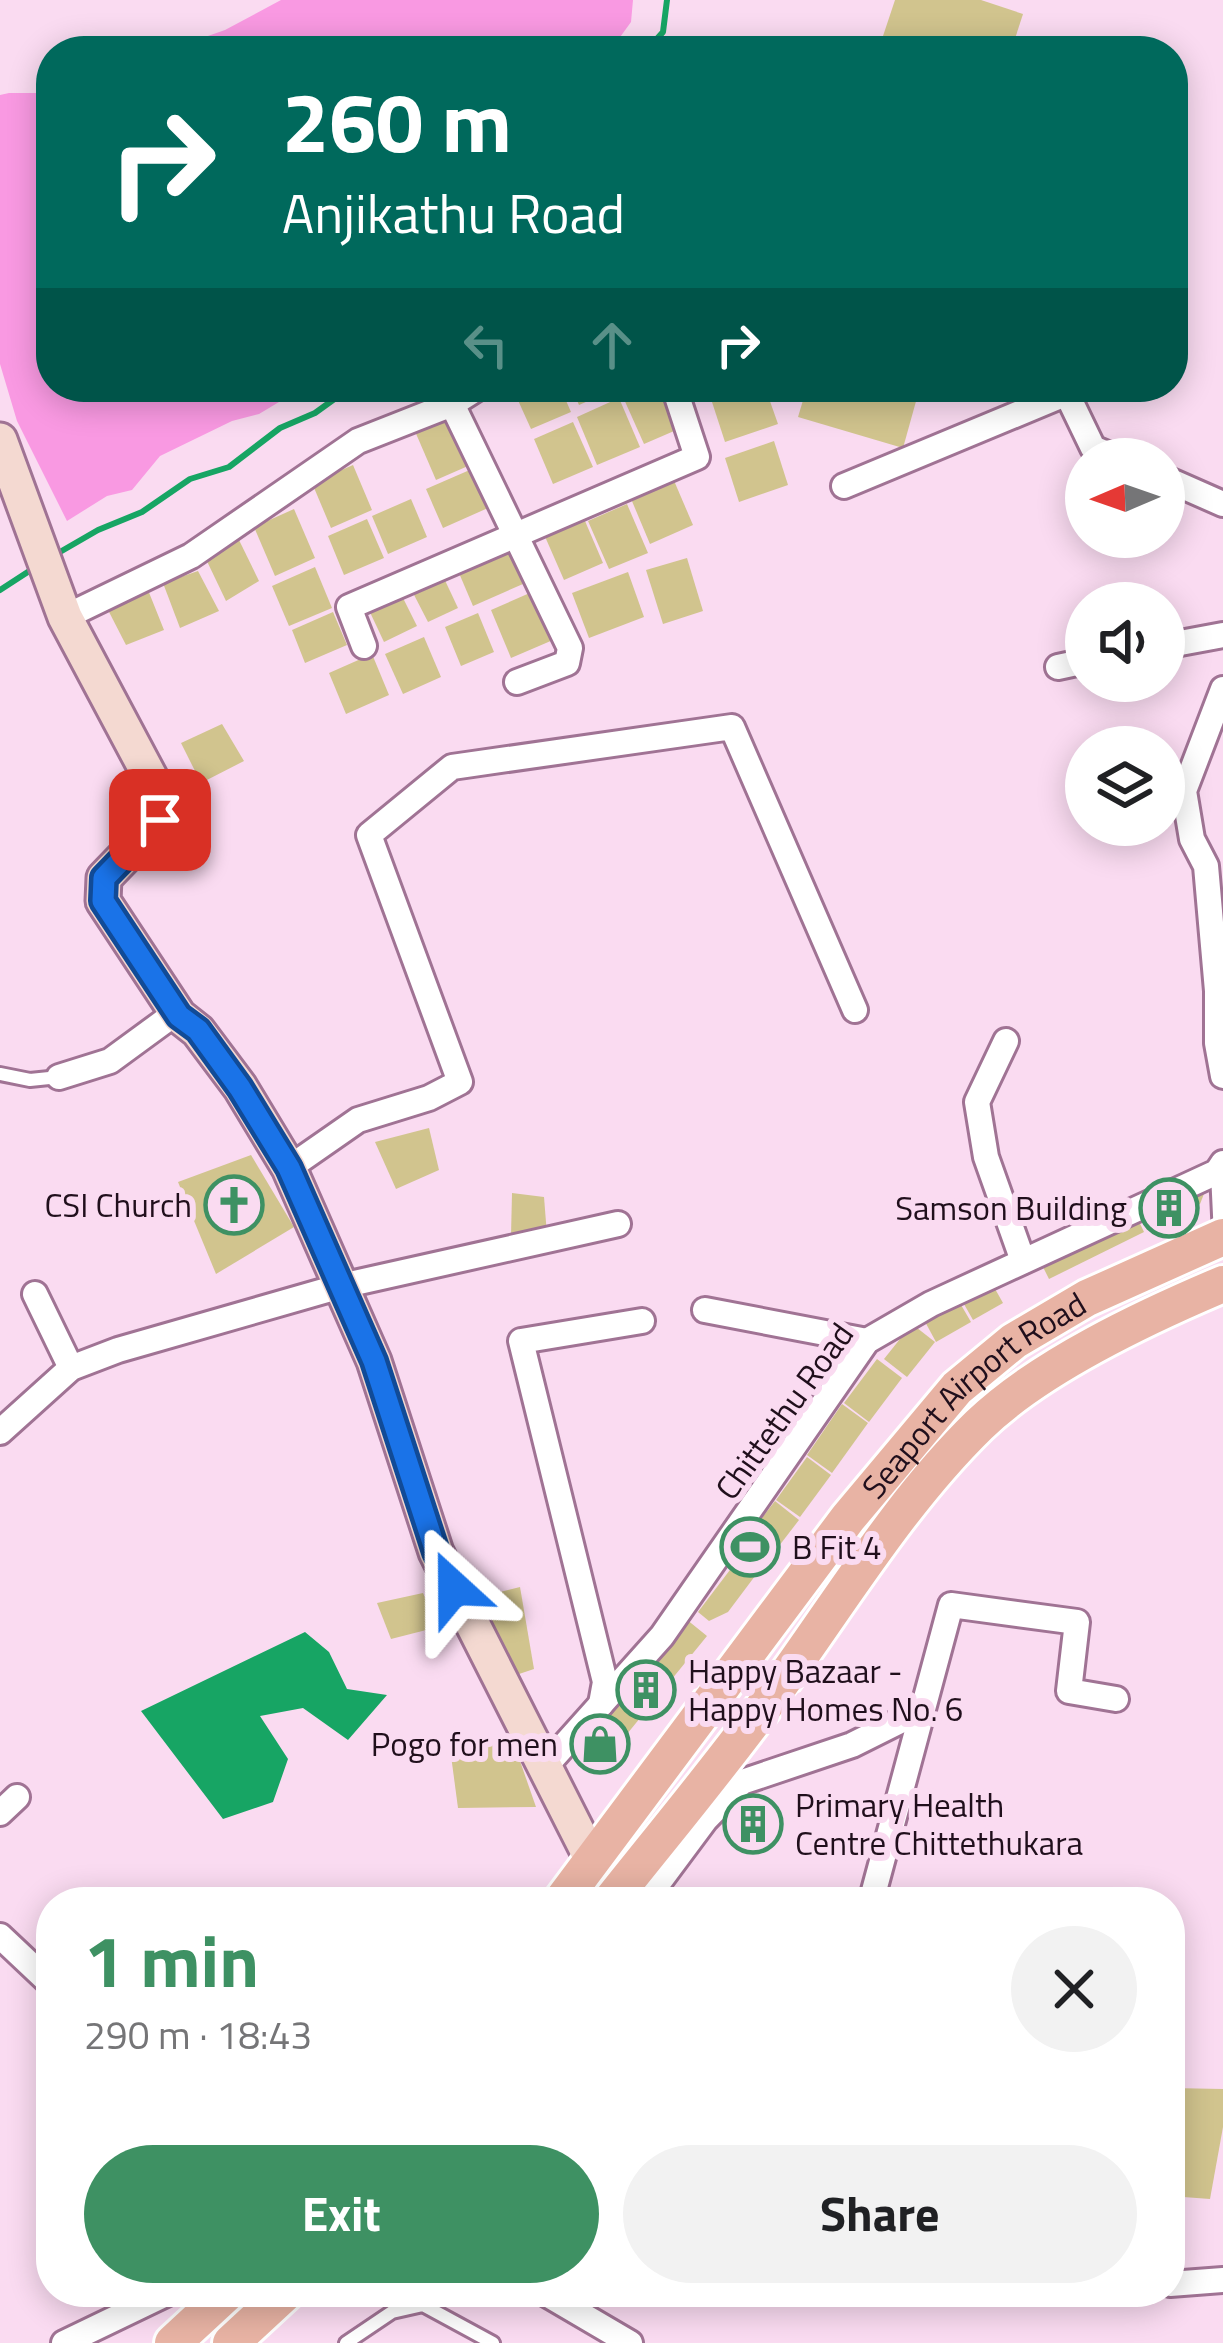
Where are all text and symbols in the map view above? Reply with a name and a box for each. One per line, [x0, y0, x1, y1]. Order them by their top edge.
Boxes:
text: 260 m [282, 57, 512, 185]
icon: right [84, 84, 240, 240]
text: Anjikathu Road [282, 172, 625, 254]
icon: left [453, 312, 519, 378]
icon: ahead [579, 312, 645, 378]
icon: right [705, 312, 771, 378]
north arrow [1065, 438, 1185, 558]
map controls [1065, 438, 1185, 846]
button: sound [1065, 582, 1185, 702]
button: layers [1065, 726, 1185, 846]
pin [109, 769, 211, 871]
icon: arrive [127, 787, 193, 853]
church icon: CSI Church [203, 1174, 265, 1236]
building icon: Samson Building [1138, 1177, 1200, 1239]
place label: CSI Church [44, 1180, 192, 1230]
place label: Samson Building [895, 1183, 1127, 1233]
street label: Seaport Airport Road [849, 1279, 1095, 1510]
street label: Chittethu Road [703, 1312, 865, 1510]
sports icon: B Fit 4 [719, 1516, 781, 1578]
place label: B Fit 4 [792, 1522, 882, 1572]
position arrow [391, 1525, 517, 1651]
place label: Happy Bazaar - Happy Homes No. 6 [688, 1646, 963, 1734]
building icon: Happy Bazaar - Happy Homes No. 6 [615, 1659, 677, 1721]
shop icon: Pogo for men [569, 1713, 631, 1775]
place label: Pogo for men [371, 1719, 558, 1769]
place label: Primary Health Centre Chittethukara [795, 1780, 1083, 1868]
building icon: Primary Health Centre Chittethukara [722, 1793, 784, 1855]
text: 1 min [84, 1905, 259, 2015]
button: close [1011, 1926, 1137, 2052]
text: 290 m · 18:43 [84, 2005, 312, 2064]
button: Exit [84, 2145, 599, 2283]
button: Share [623, 2145, 1137, 2283]

